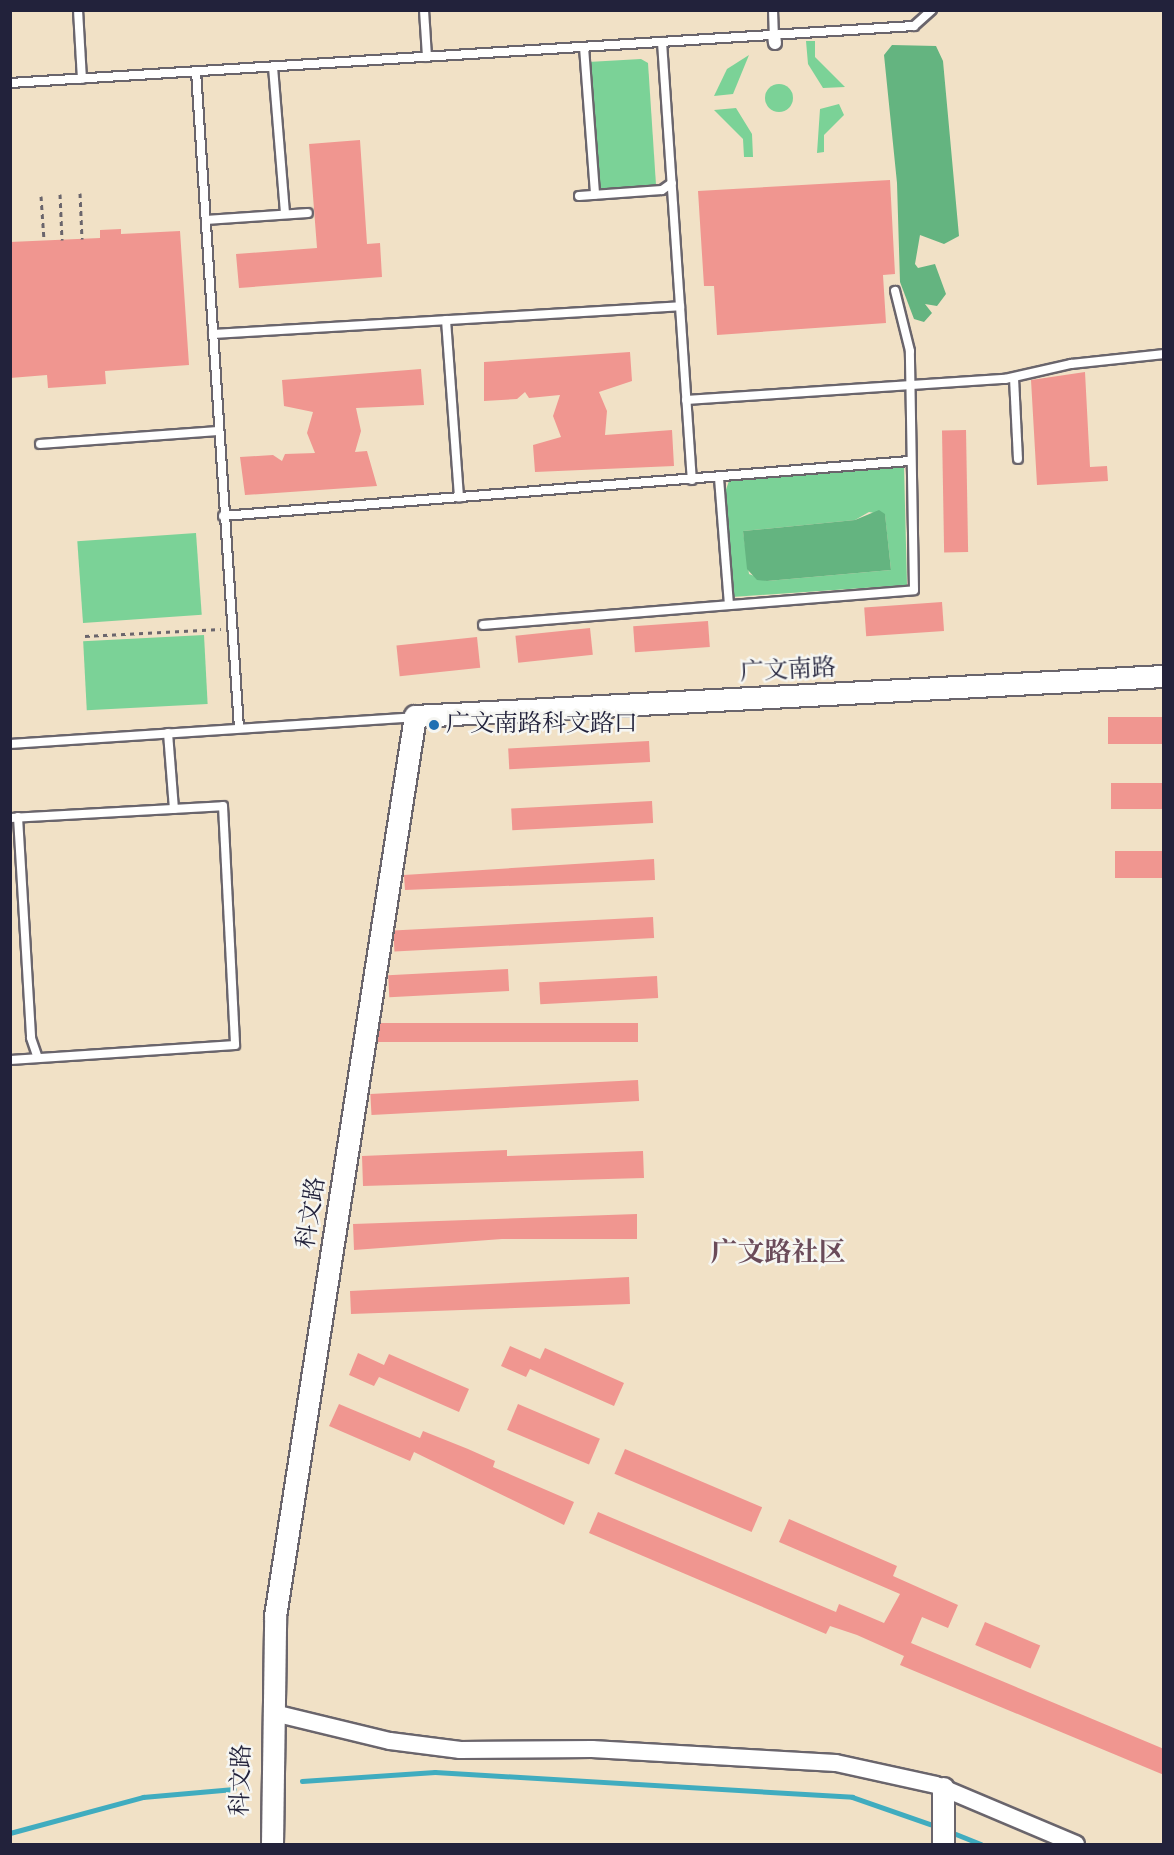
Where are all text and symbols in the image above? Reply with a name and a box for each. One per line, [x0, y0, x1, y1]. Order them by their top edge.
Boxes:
street label: 广文南路 [739, 654, 837, 688]
place label: 广文南路科文路口 [446, 711, 638, 739]
marker: 广文南路科文路口 [427, 718, 441, 732]
street label: 科文路 [292, 1175, 332, 1251]
district label: 广文路社区 [711, 1238, 845, 1270]
street label: 科文路 [226, 1744, 258, 1816]

